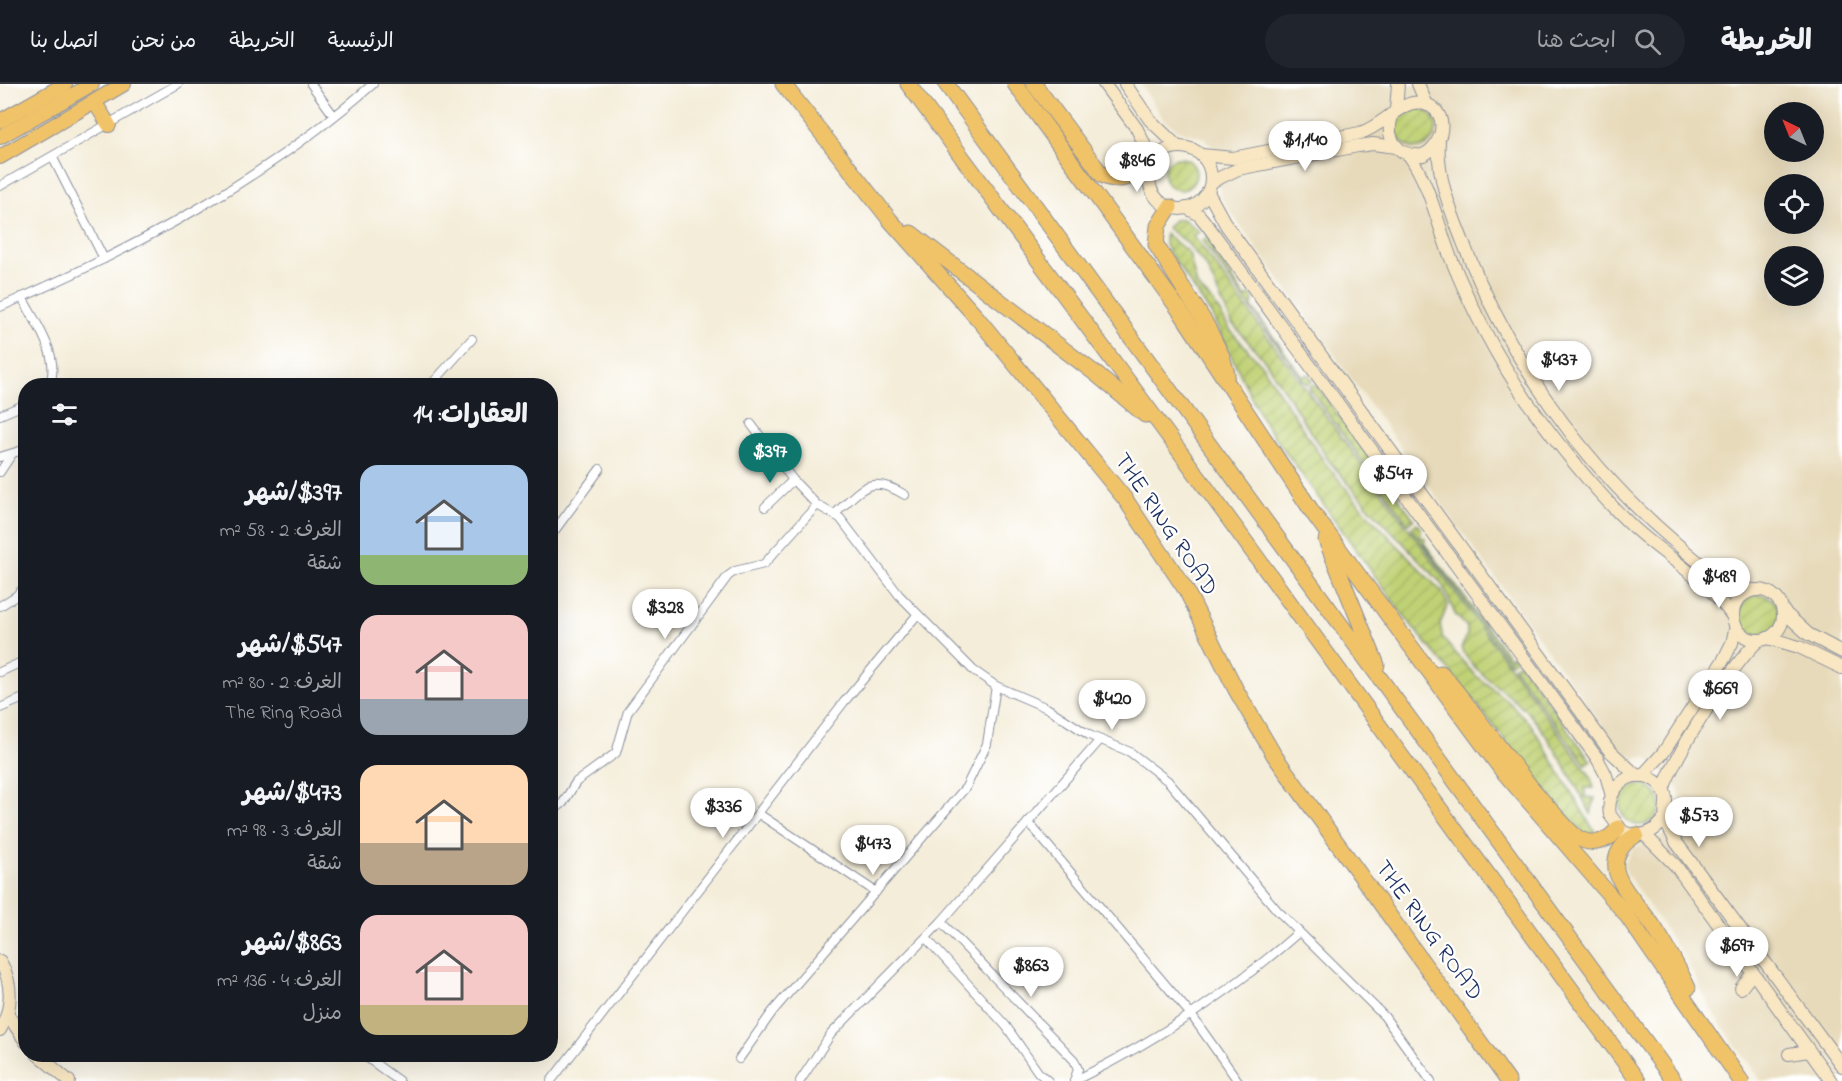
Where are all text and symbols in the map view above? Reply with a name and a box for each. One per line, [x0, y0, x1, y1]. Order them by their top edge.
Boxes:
search box [1265, 14, 1685, 68]
text: الخريطة [1721, 22, 1812, 63]
icon: search [1631, 25, 1664, 58]
text: ابحث هنا [1537, 26, 1616, 58]
text: اتصل بنا [30, 27, 98, 57]
text: من نحن [131, 27, 196, 57]
text: الخريطة [229, 27, 295, 57]
text: الرئيسية [328, 27, 394, 57]
north arrow [1764, 102, 1824, 162]
map controls [1764, 102, 1824, 306]
pin: $1,140 [1256, 121, 1354, 172]
text: $1,140 [1282, 126, 1328, 155]
pin: $846 [1101, 142, 1173, 193]
text: $846 [1119, 147, 1155, 176]
button: locate [1764, 174, 1824, 234]
button: layers [1764, 246, 1824, 306]
pin: $437 [1523, 341, 1595, 392]
text: $437 [1541, 346, 1577, 375]
text: العقارات: 14 [413, 397, 528, 435]
icon: filters [48, 398, 81, 431]
pin: $397 [734, 433, 806, 484]
text: $397 [753, 438, 787, 467]
street label: THE RING ROAD [1104, 446, 1226, 604]
pin: $547 [1357, 455, 1429, 506]
text: $547 [1373, 460, 1413, 489]
text: $397/شهر [246, 475, 342, 513]
icon: home [408, 489, 480, 561]
text: الغرف: 2 · 58 m² [220, 517, 342, 546]
text: شقة [307, 550, 342, 579]
pin: $489 [1683, 558, 1755, 609]
text: $489 [1702, 563, 1736, 592]
pin: $328 [629, 589, 701, 640]
text: $328 [646, 594, 684, 623]
text: $547/شهر [239, 627, 342, 665]
icon: home [408, 639, 480, 711]
text: الغرف: 2 · 80 m² [222, 669, 342, 698]
pin: $669 [1684, 670, 1756, 721]
text: $669 [1702, 675, 1738, 704]
pin: $420 [1076, 680, 1148, 731]
text: $420 [1093, 685, 1131, 714]
text: The Ring Road [225, 699, 342, 728]
text: $473/شهر [243, 775, 342, 813]
pin: $336 [687, 788, 759, 839]
icon: home [408, 789, 480, 861]
text: $336 [704, 793, 742, 822]
pin: $573 [1663, 797, 1735, 848]
text: $573 [1679, 802, 1719, 831]
text: الغرف: 3 · 98 m² [227, 817, 342, 846]
pin: $473 [837, 825, 909, 876]
text: $473 [855, 830, 891, 859]
text: شقة [307, 850, 342, 879]
street label: THE RING ROAD [1365, 854, 1491, 1008]
text: $863/شهر [243, 925, 342, 963]
pin: $697 [1701, 927, 1773, 978]
text: $697 [1719, 932, 1755, 961]
icon: home [408, 939, 480, 1011]
pin: $863 [995, 947, 1067, 998]
text: $863 [1013, 952, 1049, 981]
text: الغرف: 4 · 136 m² [217, 967, 342, 996]
text: منزل [303, 1000, 342, 1029]

